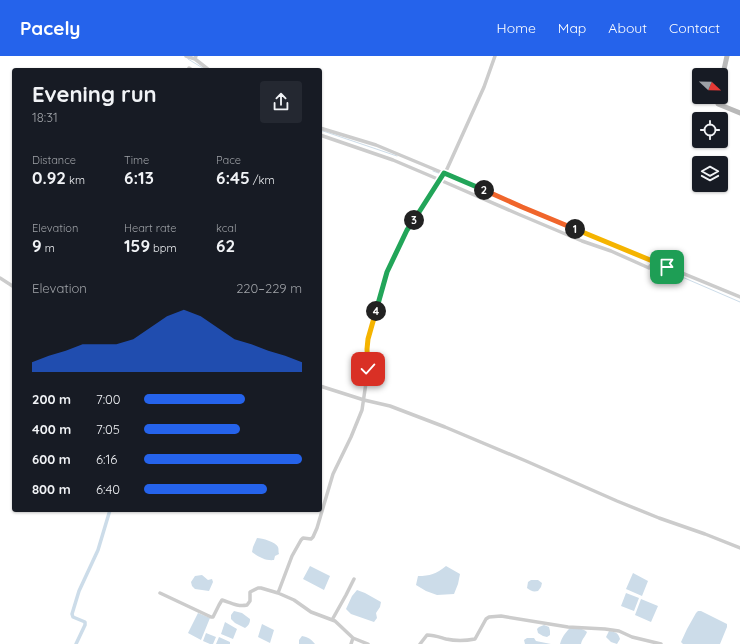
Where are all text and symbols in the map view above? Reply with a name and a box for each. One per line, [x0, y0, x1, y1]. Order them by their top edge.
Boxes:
text: Pacely [20, 16, 80, 40]
text: Home [497, 19, 536, 37]
text: Map [558, 19, 586, 37]
text: About [608, 19, 647, 37]
text: Contact [669, 19, 720, 37]
north arrow [692, 68, 728, 104]
map controls [692, 68, 728, 192]
text: Evening run [32, 80, 157, 108]
button: share [260, 81, 302, 123]
text: 18:31 [32, 109, 58, 125]
button: locate [692, 112, 728, 148]
text: Distance [32, 153, 76, 167]
text: Time [124, 153, 149, 167]
text: Pace [216, 153, 241, 167]
button: layers [692, 156, 728, 192]
text: 0.92 [32, 167, 66, 188]
text: 6:13 [124, 167, 154, 188]
text: 6:45 [216, 167, 250, 188]
text: km [66, 173, 85, 187]
text: /km [250, 173, 275, 187]
pin: 2 [474, 180, 494, 200]
text: 2 [481, 183, 487, 197]
pin: 3 [404, 210, 424, 230]
text: 3 [411, 213, 417, 227]
pin: 1 [565, 219, 585, 239]
text: Elevation [32, 221, 78, 235]
text: Heart rate [124, 221, 176, 235]
text: kcal [216, 221, 237, 235]
text: 1 [573, 222, 577, 236]
text: 9 [32, 235, 42, 256]
text: 159 [124, 235, 150, 256]
text: 62 [216, 235, 235, 256]
text: m [42, 241, 55, 255]
text: bpm [150, 241, 176, 255]
pin [650, 250, 684, 284]
icon: arrive [656, 256, 678, 278]
text: Elevation [32, 280, 87, 296]
text: 220–229 m [236, 280, 302, 296]
pin: 4 [366, 301, 386, 321]
text: 4 [373, 304, 379, 318]
pin [351, 352, 385, 386]
icon: check [357, 358, 379, 380]
text: 200 m [32, 391, 71, 407]
text: 7:00 [96, 391, 121, 407]
text: 400 m [32, 421, 71, 437]
text: 7:05 [96, 421, 120, 437]
text: 600 m [32, 451, 71, 467]
text: 6:16 [96, 451, 117, 467]
text: 800 m [32, 481, 71, 497]
text: 6:40 [96, 481, 120, 497]

